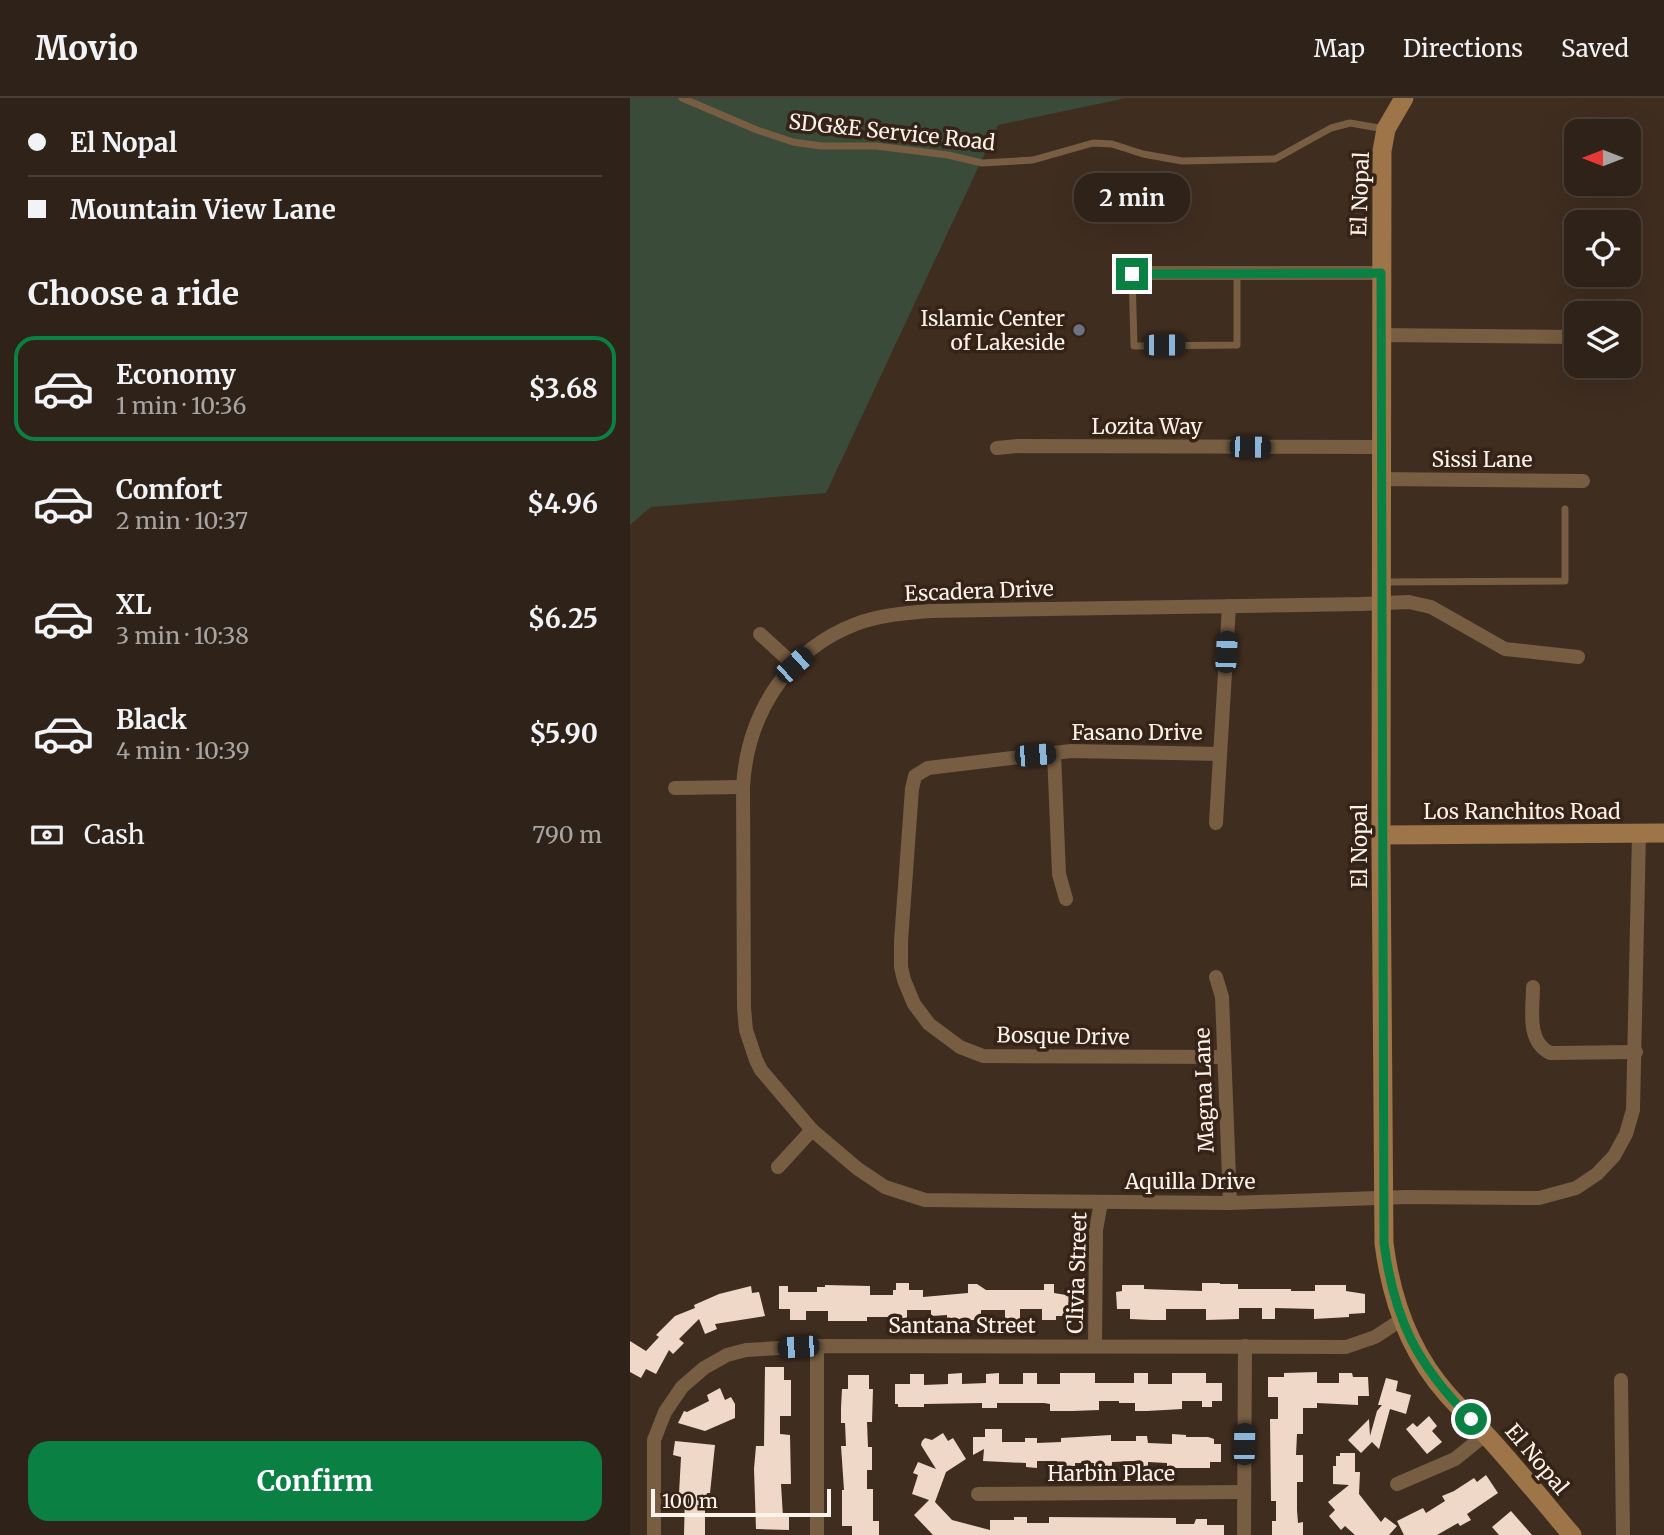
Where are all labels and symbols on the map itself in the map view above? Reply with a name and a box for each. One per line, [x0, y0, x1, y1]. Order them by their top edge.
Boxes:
street label: SDG&E Service Road [787, 108, 997, 156]
north arrow [1564, 119, 1642, 196]
street label: El Nopal [1345, 151, 1375, 237]
callout: 2 min [1074, 172, 1190, 222]
route end [1116, 258, 1148, 290]
place label: Islamic Center of Lakeside [920, 305, 1065, 356]
marker: Islamic Center of Lakeside [1071, 322, 1087, 338]
car [1144, 335, 1186, 356]
street label: Lozita Way [1092, 413, 1203, 440]
car [1229, 436, 1272, 458]
street label: Sissi Lane [1432, 446, 1533, 473]
street label: Escadera Drive [904, 575, 1054, 607]
car [1215, 630, 1238, 674]
car [772, 643, 817, 687]
street label: Fasano Drive [1072, 719, 1202, 746]
car [1014, 743, 1057, 767]
street label: Los Ranchitos Road [1423, 798, 1621, 825]
street label: El Nopal [1346, 803, 1373, 888]
street label: Bosque Drive [996, 1021, 1130, 1051]
street label: Magna Lane [1188, 1027, 1220, 1153]
street label: Aquilla Drive [1124, 1168, 1255, 1195]
street label: Clivia Street [1061, 1212, 1093, 1334]
street label: Santana Street [888, 1312, 1036, 1339]
car [777, 1335, 820, 1359]
route start [1455, 1403, 1487, 1435]
street label: El Nopal [1500, 1418, 1575, 1500]
car [1234, 1423, 1255, 1465]
street label: Harbin Place [1047, 1460, 1175, 1487]
scale bar [651, 1486, 831, 1518]

